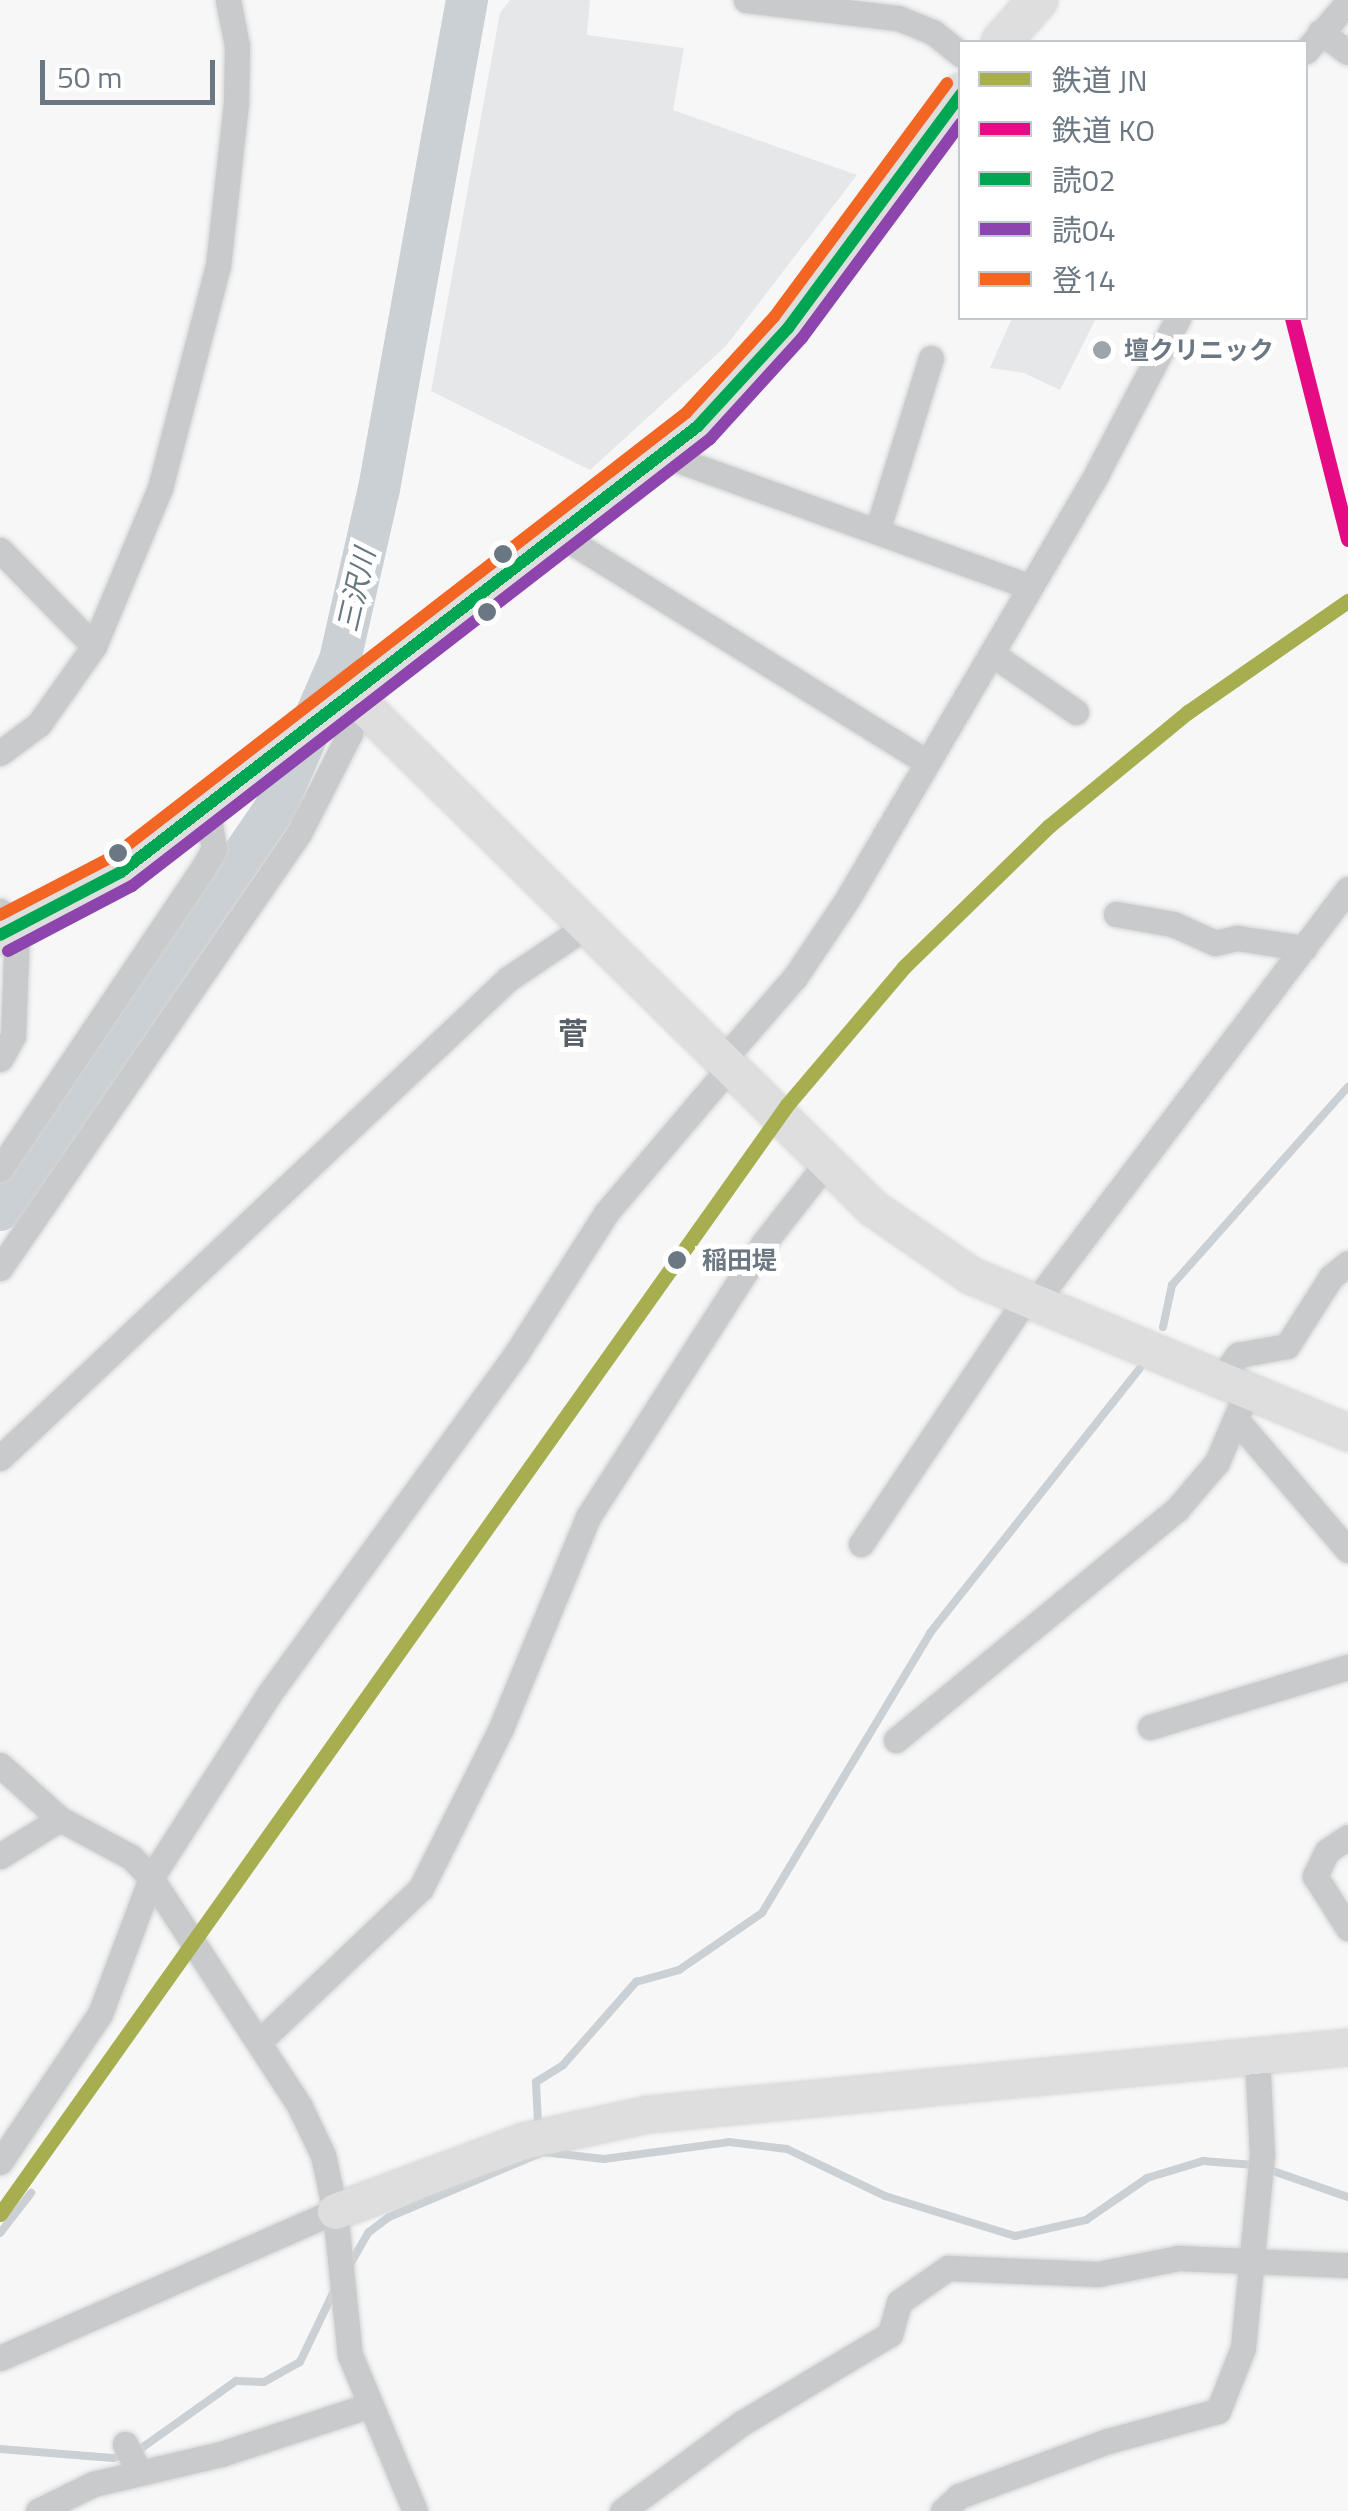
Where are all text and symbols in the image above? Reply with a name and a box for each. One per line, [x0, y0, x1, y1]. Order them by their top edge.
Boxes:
scale bar [45, 40, 220, 102]
legend [958, 40, 1308, 320]
text: 50 m [57, 54, 122, 100]
text: 鉄道 JN [1052, 57, 1148, 103]
text: 鉄道 KO [1052, 107, 1155, 153]
text: 読02 [1052, 157, 1116, 203]
text: 読04 [1052, 207, 1116, 253]
text: 登14 [1052, 257, 1116, 303]
place label: 壇クリニック [1124, 335, 1274, 365]
marker: 壇クリニック [1089, 337, 1115, 363]
unlabelled marker [493, 544, 513, 564]
water label: 三沢川 [330, 545, 382, 635]
unlabelled marker [477, 602, 497, 622]
unlabelled marker [108, 843, 128, 863]
district label: 菅 [558, 1015, 588, 1051]
marker: 稲田堤 [661, 1244, 693, 1276]
place label: 稲田堤 [702, 1245, 777, 1275]

